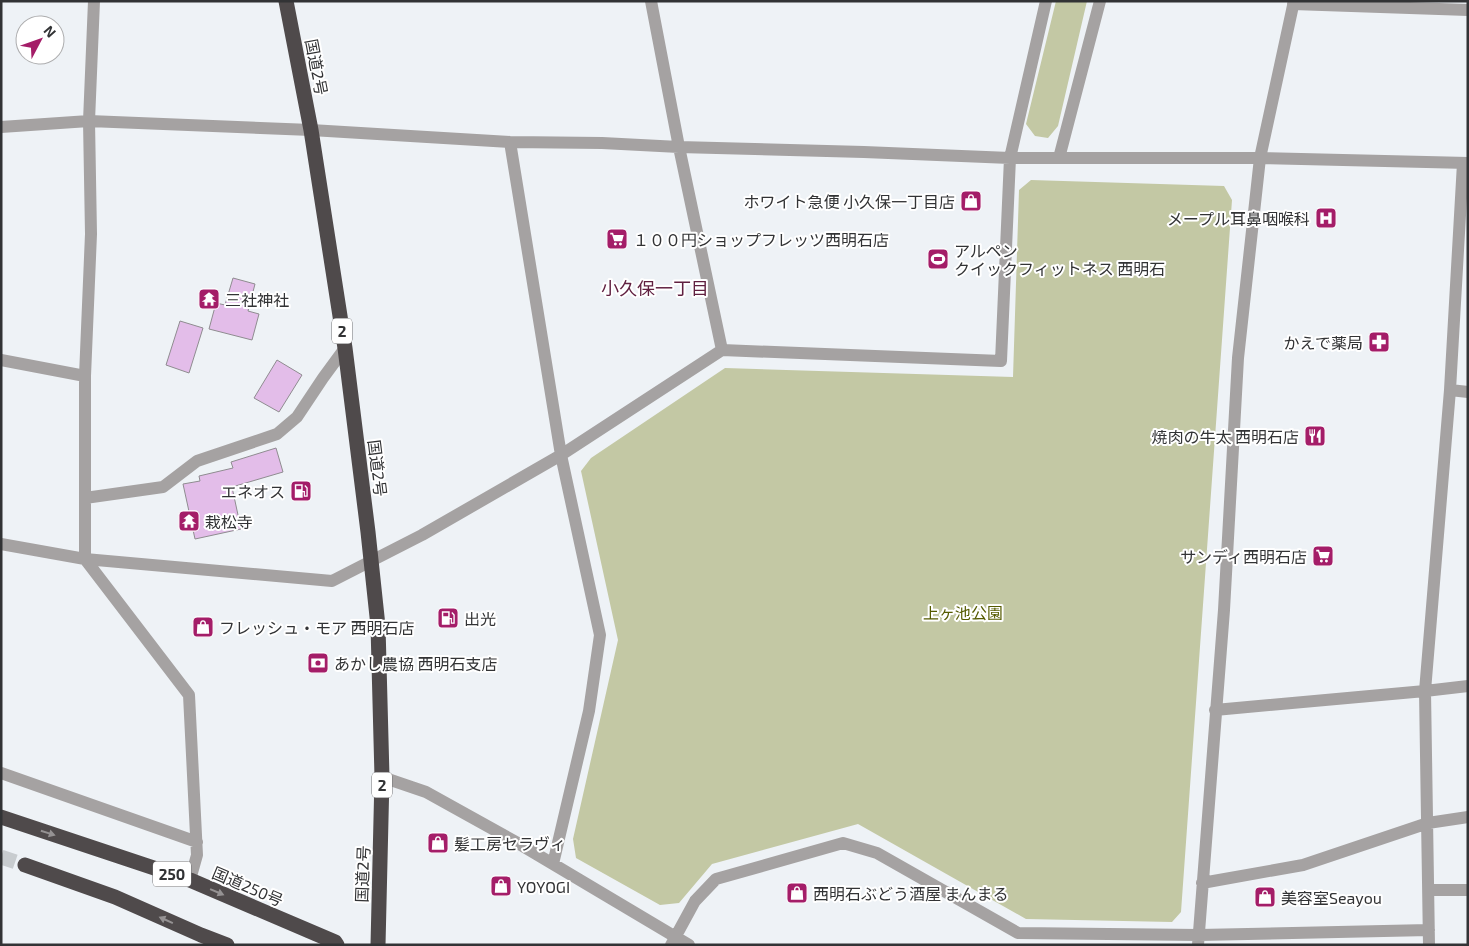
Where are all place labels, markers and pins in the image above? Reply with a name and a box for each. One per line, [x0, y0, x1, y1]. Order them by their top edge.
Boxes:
shop icon: ホワイト急便 小久保一丁目店 [959, 189, 983, 213]
place label: ホワイト急便 小久保一丁目店 [743, 192, 955, 211]
hospital icon: メープル耳鼻咽喉科 [1314, 206, 1338, 230]
place label: メープル耳鼻咽喉科 [1167, 209, 1310, 228]
supermarket icon: １００円ショップフレッツ西明石店 [605, 227, 629, 251]
place label: １００円ショップフレッツ西明石店 [633, 230, 889, 249]
place label: アルペン クイックフィットネス 西明石 [954, 241, 1165, 278]
sports icon: アルペン クイックフィットネス 西明石 [926, 247, 950, 271]
temple icon: 三社神社 [197, 287, 221, 311]
place label: 三社神社 [225, 290, 289, 309]
pharmacy icon: かえで薬局 [1367, 330, 1391, 354]
place label: かえで薬局 [1283, 333, 1363, 352]
restaurant icon: 焼肉の牛太 西明石店 [1303, 424, 1327, 448]
place label: 焼肉の牛太 西明石店 [1151, 427, 1299, 446]
fuel station icon: エネオス [289, 479, 313, 503]
place label: エネオス [221, 482, 285, 501]
temple icon: 栽松寺 [177, 509, 201, 533]
place label: 栽松寺 [205, 512, 253, 531]
supermarket icon: サンディ西明石店 [1311, 544, 1335, 568]
place label: サンディ西明石店 [1180, 547, 1307, 566]
fuel station icon: 出光 [436, 606, 460, 630]
place label: 出光 [464, 609, 496, 628]
shop icon: フレッシュ・モア 西明石店 [191, 615, 215, 639]
place label: フレッシュ・モア 西明石店 [219, 618, 415, 637]
bank icon: あかし農協 西明石支店 [306, 651, 330, 675]
place label: あかし農協 西明石支店 [334, 654, 498, 673]
shop icon: 髪工房セラヴィ [426, 831, 450, 855]
place label: 髪工房セラヴィ [454, 834, 566, 853]
shop icon: YOYOGI [489, 874, 513, 898]
place label: YOYOGI [517, 877, 570, 896]
shop icon: 西明石ぶどう酒屋 まんまる [785, 881, 809, 905]
place label: 西明石ぶどう酒屋 まんまる [813, 884, 1009, 903]
shop icon: 美容室Seayou [1253, 885, 1277, 909]
place label: 美容室Seayou [1281, 888, 1382, 907]

